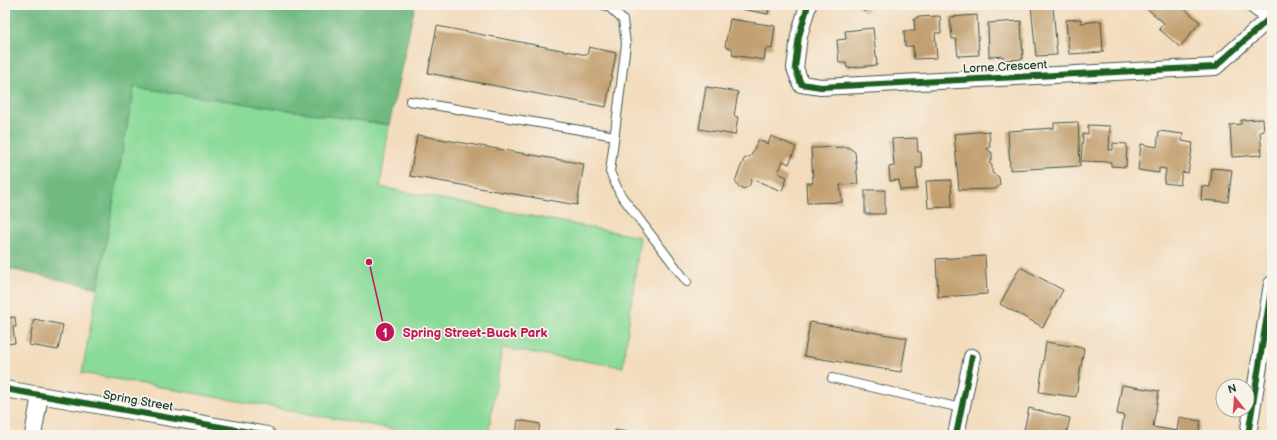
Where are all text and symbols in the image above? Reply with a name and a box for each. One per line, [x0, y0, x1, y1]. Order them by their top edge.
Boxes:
street label: Lorne Crescent [962, 57, 1048, 77]
callout: Spring Street-Buck Park [375, 320, 555, 345]
text: Spring Street-Buck Park [403, 325, 547, 341]
text: 1 [382, 326, 388, 341]
north arrow [1215, 378, 1255, 418]
text: N [1226, 381, 1238, 396]
street label: Spring Street [102, 387, 175, 415]

